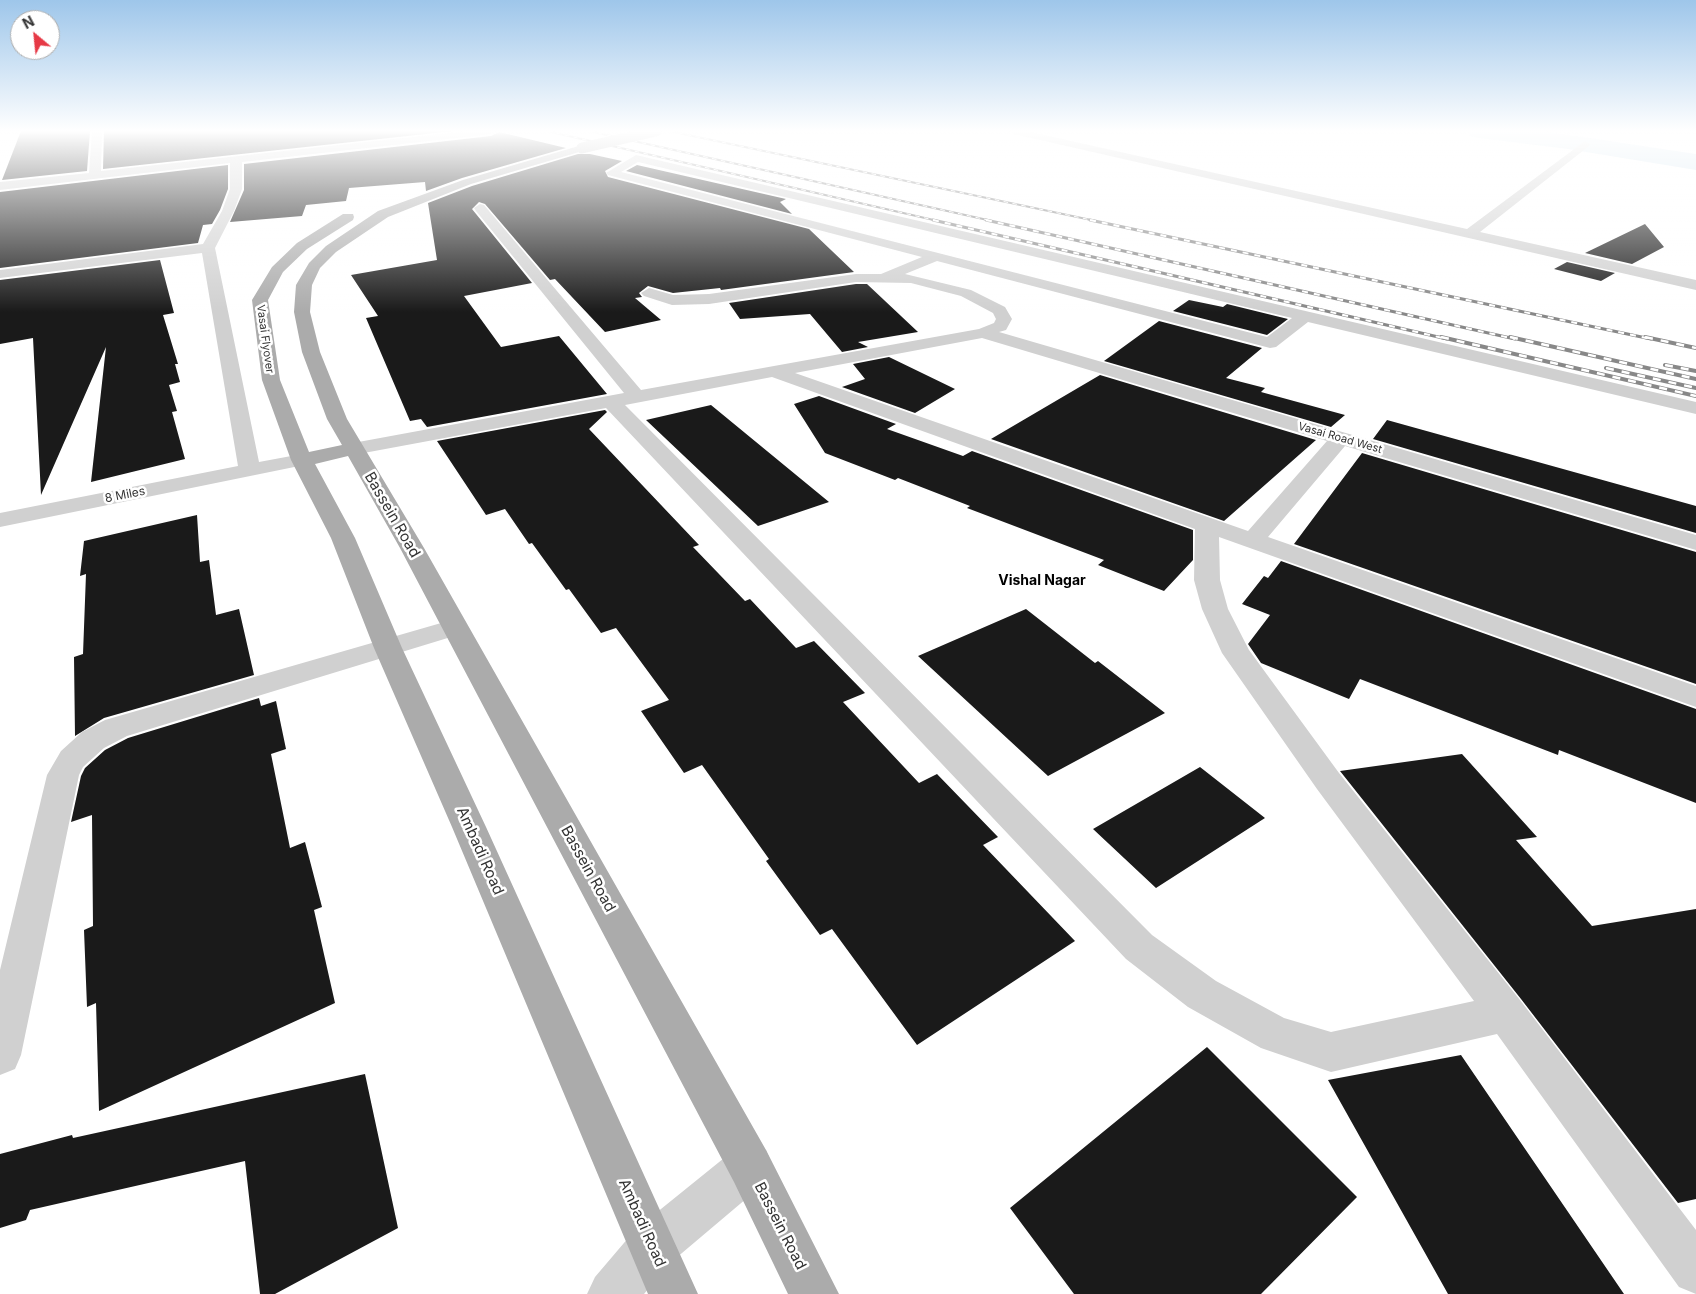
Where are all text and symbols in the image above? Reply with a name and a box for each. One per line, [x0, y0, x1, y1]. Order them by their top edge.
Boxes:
north arrow [10, 10, 60, 60]
text: N [19, 12, 37, 32]
street label: Vasai Flyover [254, 304, 276, 374]
street label: Vasai Road West [1297, 420, 1383, 456]
street label: Bassein Road [360, 469, 424, 561]
street label: 8 Miles [104, 484, 146, 506]
district label: Vishal Nagar [998, 573, 1086, 589]
street label: Ambadi Road [453, 804, 507, 898]
street label: Bassein Road [557, 823, 619, 915]
street label: Ambadi Road [615, 1176, 669, 1270]
street label: Bassein Road [750, 1179, 810, 1273]

